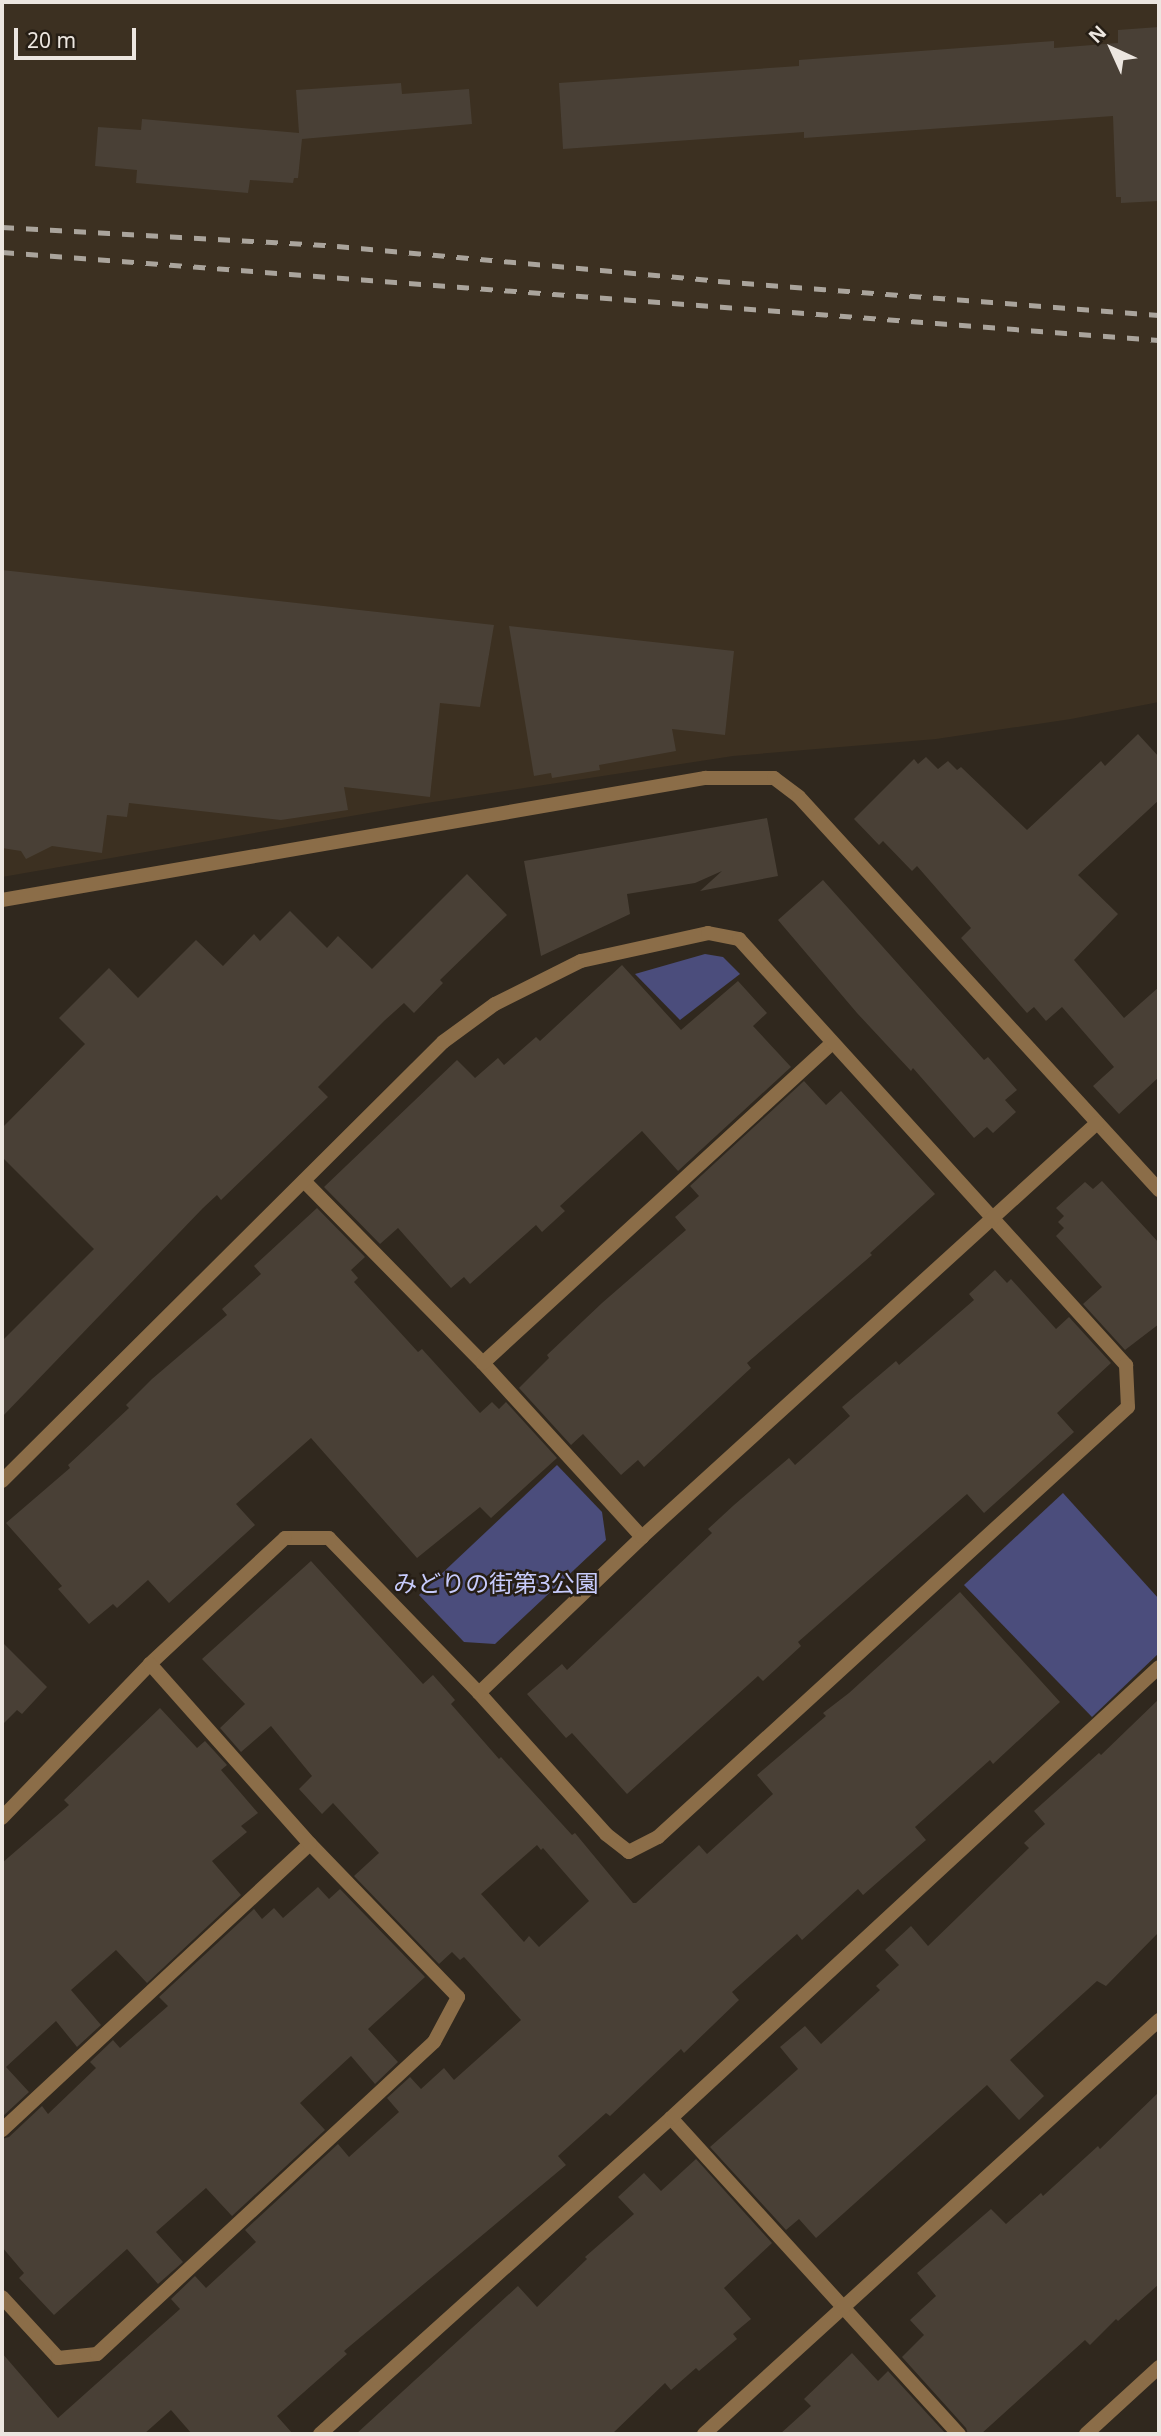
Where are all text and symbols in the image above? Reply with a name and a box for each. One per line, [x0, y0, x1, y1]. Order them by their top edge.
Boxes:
scale bar [18, 14, 140, 58]
north arrow [1077, 14, 1147, 84]
text: N [1082, 20, 1112, 49]
text: 20 m [27, 26, 76, 54]
park label: みどりの街第3公園 [393, 1569, 599, 1597]

